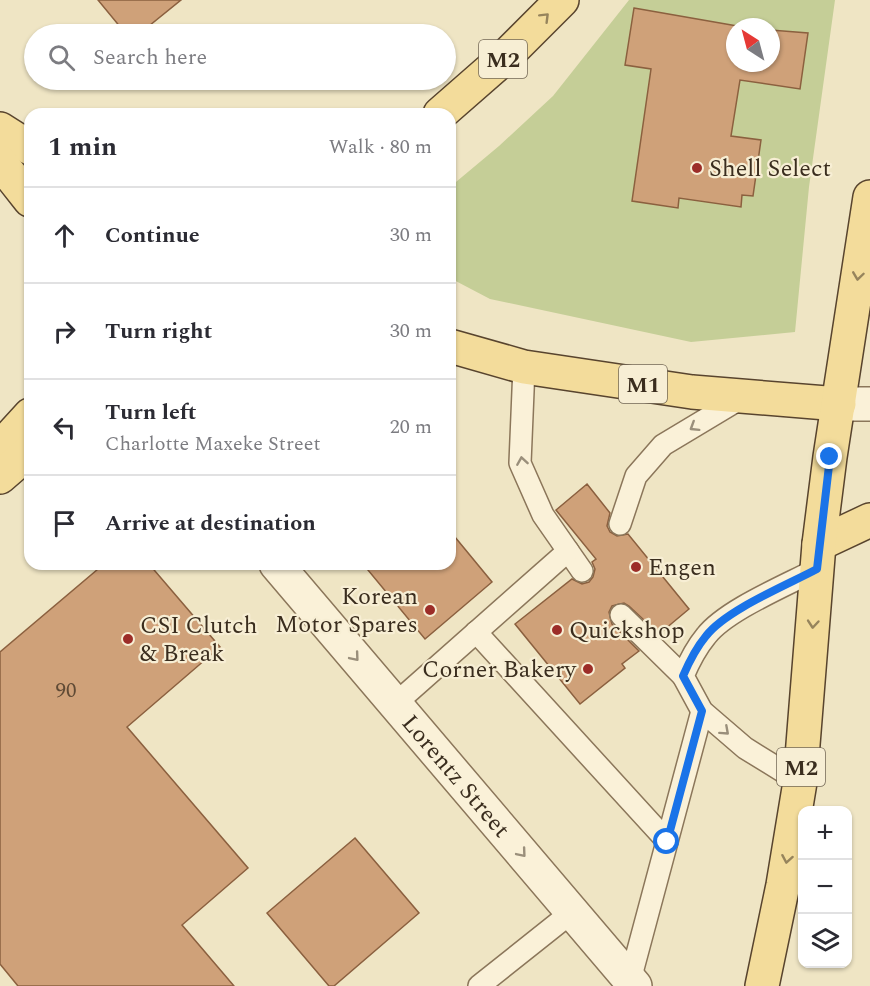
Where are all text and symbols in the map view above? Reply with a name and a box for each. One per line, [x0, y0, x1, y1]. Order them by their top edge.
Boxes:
one-way arrow [537, 14, 548, 25]
north arrow [726, 18, 780, 72]
search box [24, 24, 456, 90]
road number: M2 [479, 40, 527, 78]
icon: search [45, 41, 78, 74]
text: Search here [93, 41, 207, 74]
text: 1 min [48, 127, 117, 167]
text: Walk · 80 m [329, 132, 432, 162]
place label: Shell Select [709, 151, 831, 187]
marker: Shell Select [690, 161, 704, 175]
icon: ahead [48, 219, 81, 252]
text: Continue [105, 219, 200, 252]
text: 30 m [390, 220, 432, 250]
one-way arrow [852, 271, 864, 281]
icon: right [48, 315, 81, 348]
text: Turn right [105, 315, 212, 348]
text: 30 m [390, 316, 432, 346]
road number: M1 [619, 365, 667, 403]
text: Turn left [105, 396, 197, 429]
icon: left [48, 411, 81, 444]
text: 20 m [390, 412, 432, 442]
one-way arrow [690, 419, 700, 431]
text: Charlotte Maxeke Street [105, 429, 320, 459]
route end [816, 443, 842, 469]
one-way arrow [517, 456, 529, 466]
icon: arrive [48, 507, 81, 540]
text: Arrive at destination [105, 507, 316, 540]
place label: Engen [648, 550, 716, 586]
marker: Engen [629, 560, 643, 574]
place label: Korean Motor Spares [275, 579, 418, 643]
marker: Korean Motor Spares [423, 603, 437, 617]
place label: CSI Clutch & Break [140, 608, 257, 672]
place label: Quickshop [569, 613, 685, 649]
one-way arrow [807, 619, 820, 628]
marker: Quickshop [550, 623, 564, 637]
marker: CSI Clutch & Break [121, 632, 135, 646]
one-way arrow [348, 650, 359, 661]
place label: Corner Bakery [422, 652, 577, 688]
marker: Corner Bakery [581, 662, 595, 676]
house number: 90 [56, 675, 77, 707]
street label: Lorentz Street [392, 707, 518, 846]
one-way arrow [718, 724, 729, 735]
road number: M2 [777, 748, 825, 786]
map controls [798, 806, 852, 968]
button: + [798, 806, 852, 860]
route start [653, 828, 679, 854]
one-way arrow [515, 846, 526, 857]
one-way arrow [781, 854, 794, 864]
button: − [798, 860, 852, 914]
button: layers [798, 914, 852, 968]

